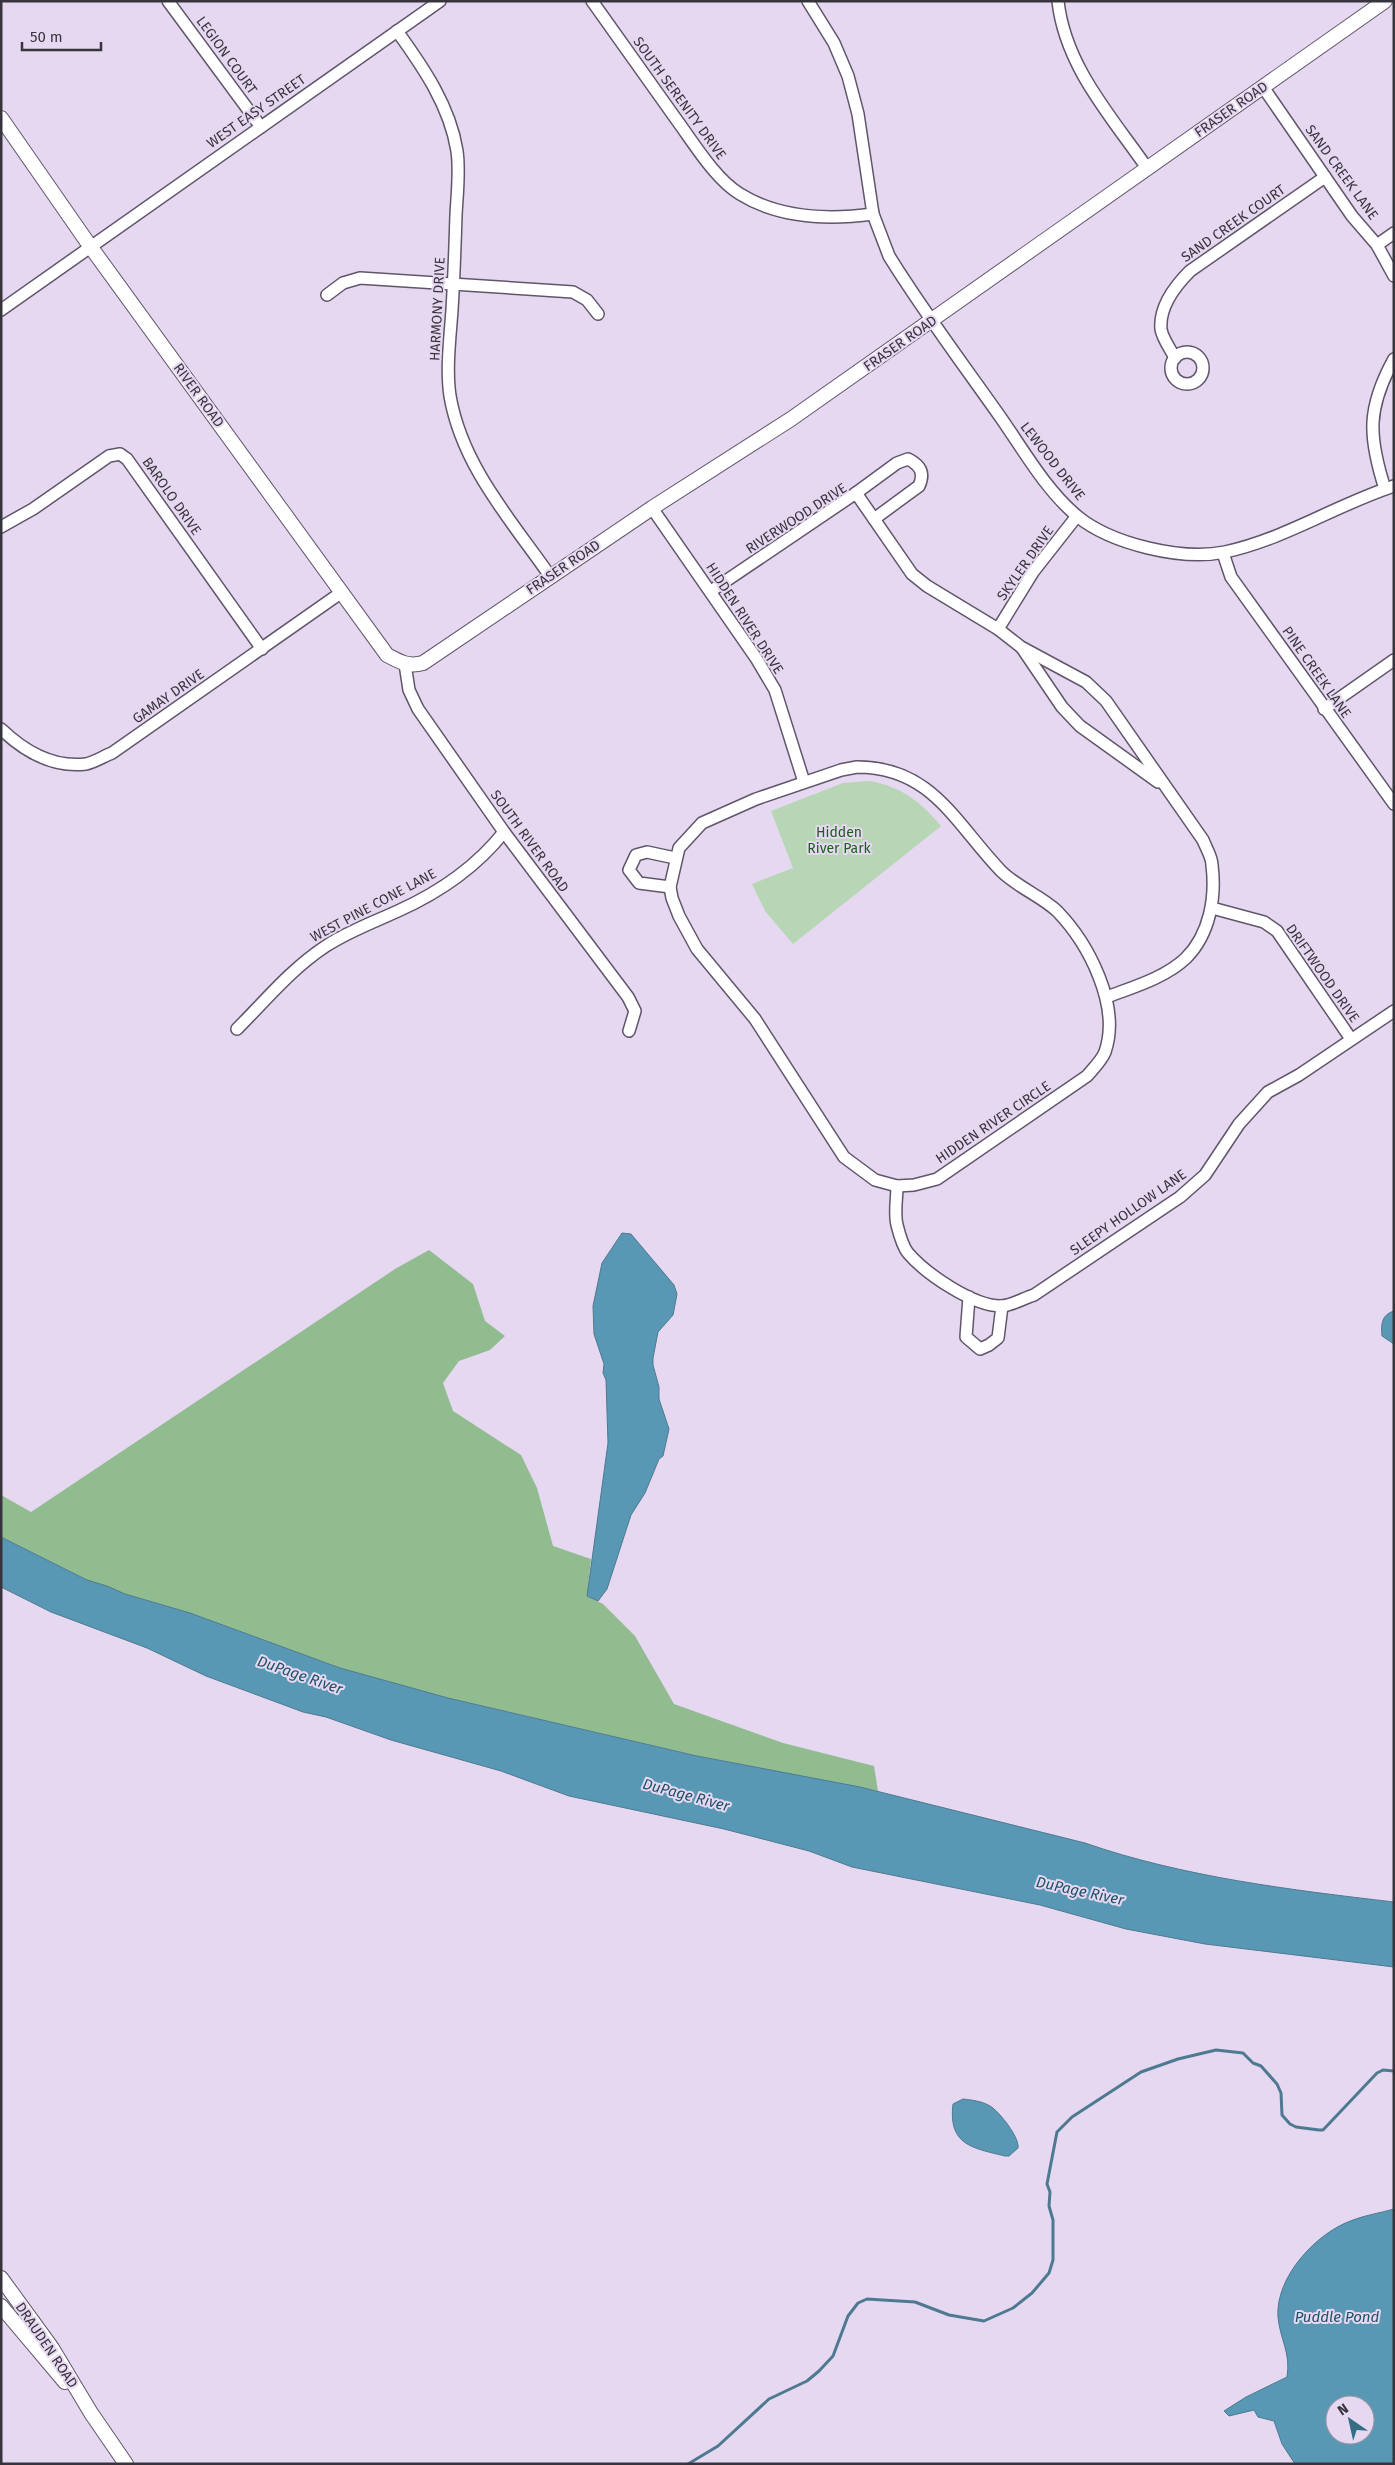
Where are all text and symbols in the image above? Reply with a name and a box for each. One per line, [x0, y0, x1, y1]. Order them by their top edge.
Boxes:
street label: LEGION COURT [193, 13, 261, 98]
scale bar [22, 20, 101, 52]
text: 50 m [30, 28, 63, 46]
street label: SOUTH SERENITY DRIVE [629, 34, 730, 163]
street label: WEST EASY STREET [204, 71, 310, 152]
street label: FRASER ROAD [1191, 78, 1271, 141]
street label: SAND CREEK LANE [1301, 122, 1382, 223]
street label: SAND CREEK COURT [1178, 181, 1289, 266]
street label: HARMONY DRIVE [426, 256, 449, 362]
street label: FRASER ROAD [860, 312, 940, 375]
street label: RIVER ROAD [170, 360, 228, 431]
street label: LEWOOD DRIVE [1017, 419, 1089, 504]
street label: BAROLO DRIVE [138, 454, 205, 538]
street label: RIVERWOOD DRIVE [743, 479, 850, 557]
street label: SKYLER DRIVE [993, 523, 1057, 604]
street label: FRASER ROAD [523, 536, 604, 598]
street label: HIDDEN RIVER DRIVE [702, 559, 787, 677]
street label: PINE CREEK LANE [1279, 623, 1355, 722]
street label: GAMAY DRIVE [129, 666, 207, 727]
street label: SOUTH RIVER ROAD [487, 787, 572, 896]
park label: Hidden River Park [807, 824, 872, 857]
street label: WEST PINE CONE LANE [307, 865, 439, 946]
street label: DRIFTWOOD DRIVE [1282, 921, 1363, 1026]
street label: HIDDEN RIVER CIRCLE [933, 1078, 1054, 1167]
street label: SLEEPY HOLLOW LANE [1067, 1166, 1190, 1259]
water label: DuPage River [255, 1652, 346, 1698]
water label: DuPage River [641, 1775, 733, 1816]
water label: DuPage River [1035, 1873, 1127, 1909]
street label: DRAUDEN ROAD [12, 2299, 81, 2391]
water label: Puddle Pond [1295, 2308, 1380, 2326]
north arrow [1325, 2395, 1375, 2445]
text: N [1334, 2400, 1352, 2419]

